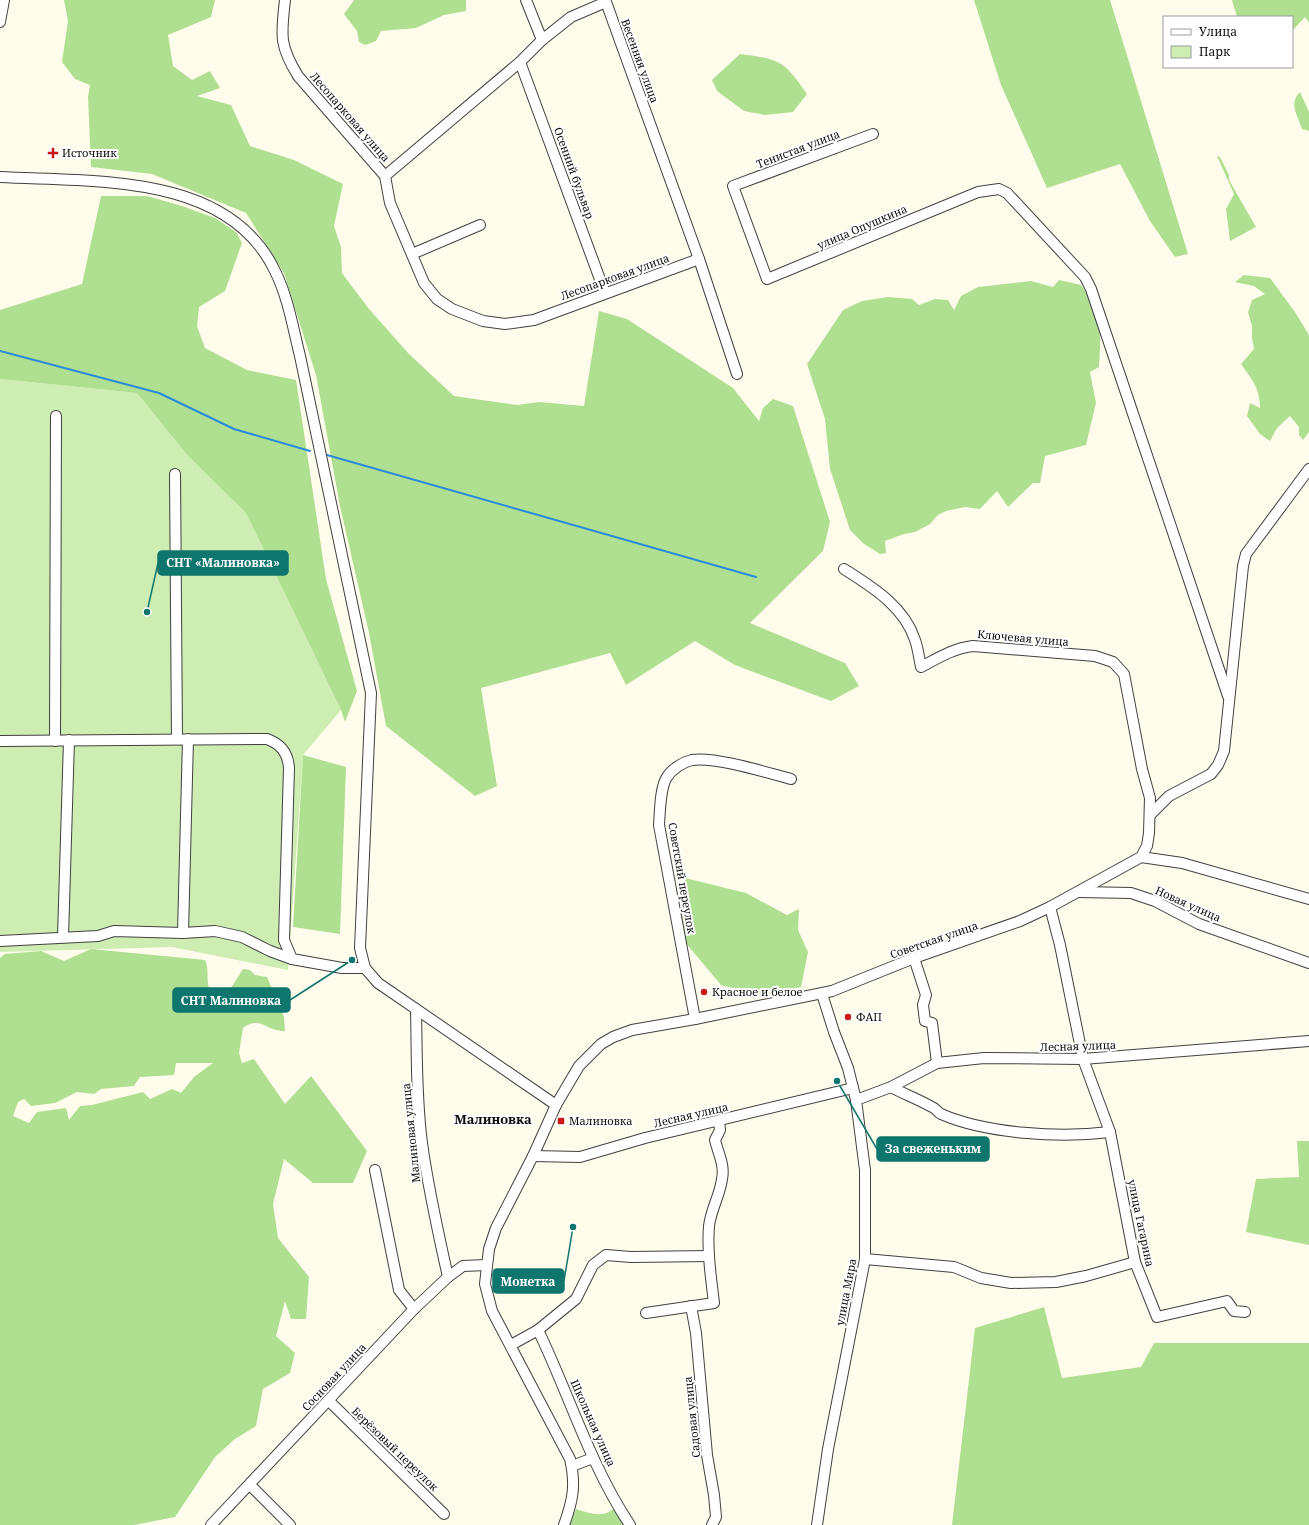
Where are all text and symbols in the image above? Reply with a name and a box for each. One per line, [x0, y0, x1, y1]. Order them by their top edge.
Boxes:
legend [1163, 16, 1293, 68]
street label: Весенняя улица [618, 17, 663, 105]
text: Улица [1199, 23, 1237, 40]
text: Парк [1199, 43, 1231, 60]
street label: Лесопарковая улица [307, 69, 394, 165]
street label: Осенний бульвар [551, 125, 598, 221]
street label: Тенистая улица [754, 126, 842, 171]
place label: Источник [62, 145, 117, 160]
marker: Источник [47, 147, 59, 159]
street label: улица Опушкина [814, 201, 909, 252]
street label: Лесопарковая улица [558, 250, 671, 303]
callout: СНТ «Малиновка» [158, 551, 288, 575]
text: СНТ «Малиновка» [166, 554, 280, 571]
street label: Ключевая улица [977, 626, 1069, 649]
street label: Советский переулок [665, 821, 700, 935]
street label: Новая улица [1153, 882, 1223, 925]
street label: Советская улица [888, 917, 980, 962]
place label: Красное и белое [712, 984, 803, 999]
marker: Красное и белое [699, 987, 709, 997]
callout: СНТ Малиновка [173, 988, 290, 1012]
text: СНТ Малиновка [181, 992, 281, 1009]
place label: ФАП [856, 1009, 882, 1024]
marker: ФАП [843, 1012, 853, 1022]
street label: Лесная улица [1040, 1037, 1116, 1054]
street label: Малиновая улица [398, 1082, 423, 1184]
street label: Лесная улица [652, 1099, 730, 1130]
district label: Малиновка [454, 1110, 532, 1128]
place label: Малиновка [569, 1113, 633, 1128]
marker: Малиновка [556, 1116, 566, 1126]
callout: За свеженьким [877, 1137, 989, 1161]
text: За свеженьким [885, 1140, 982, 1157]
street label: улица Гагарина [1125, 1178, 1158, 1268]
street label: улица Мира [832, 1257, 859, 1327]
callout: Монетка [493, 1269, 564, 1293]
text: Монетка [501, 1273, 555, 1290]
street label: Сосновая улица [298, 1339, 369, 1414]
street label: Садовая улица [680, 1376, 703, 1458]
street label: Школьная улица [567, 1377, 619, 1469]
street label: Берёзовый переулок [349, 1403, 442, 1494]

